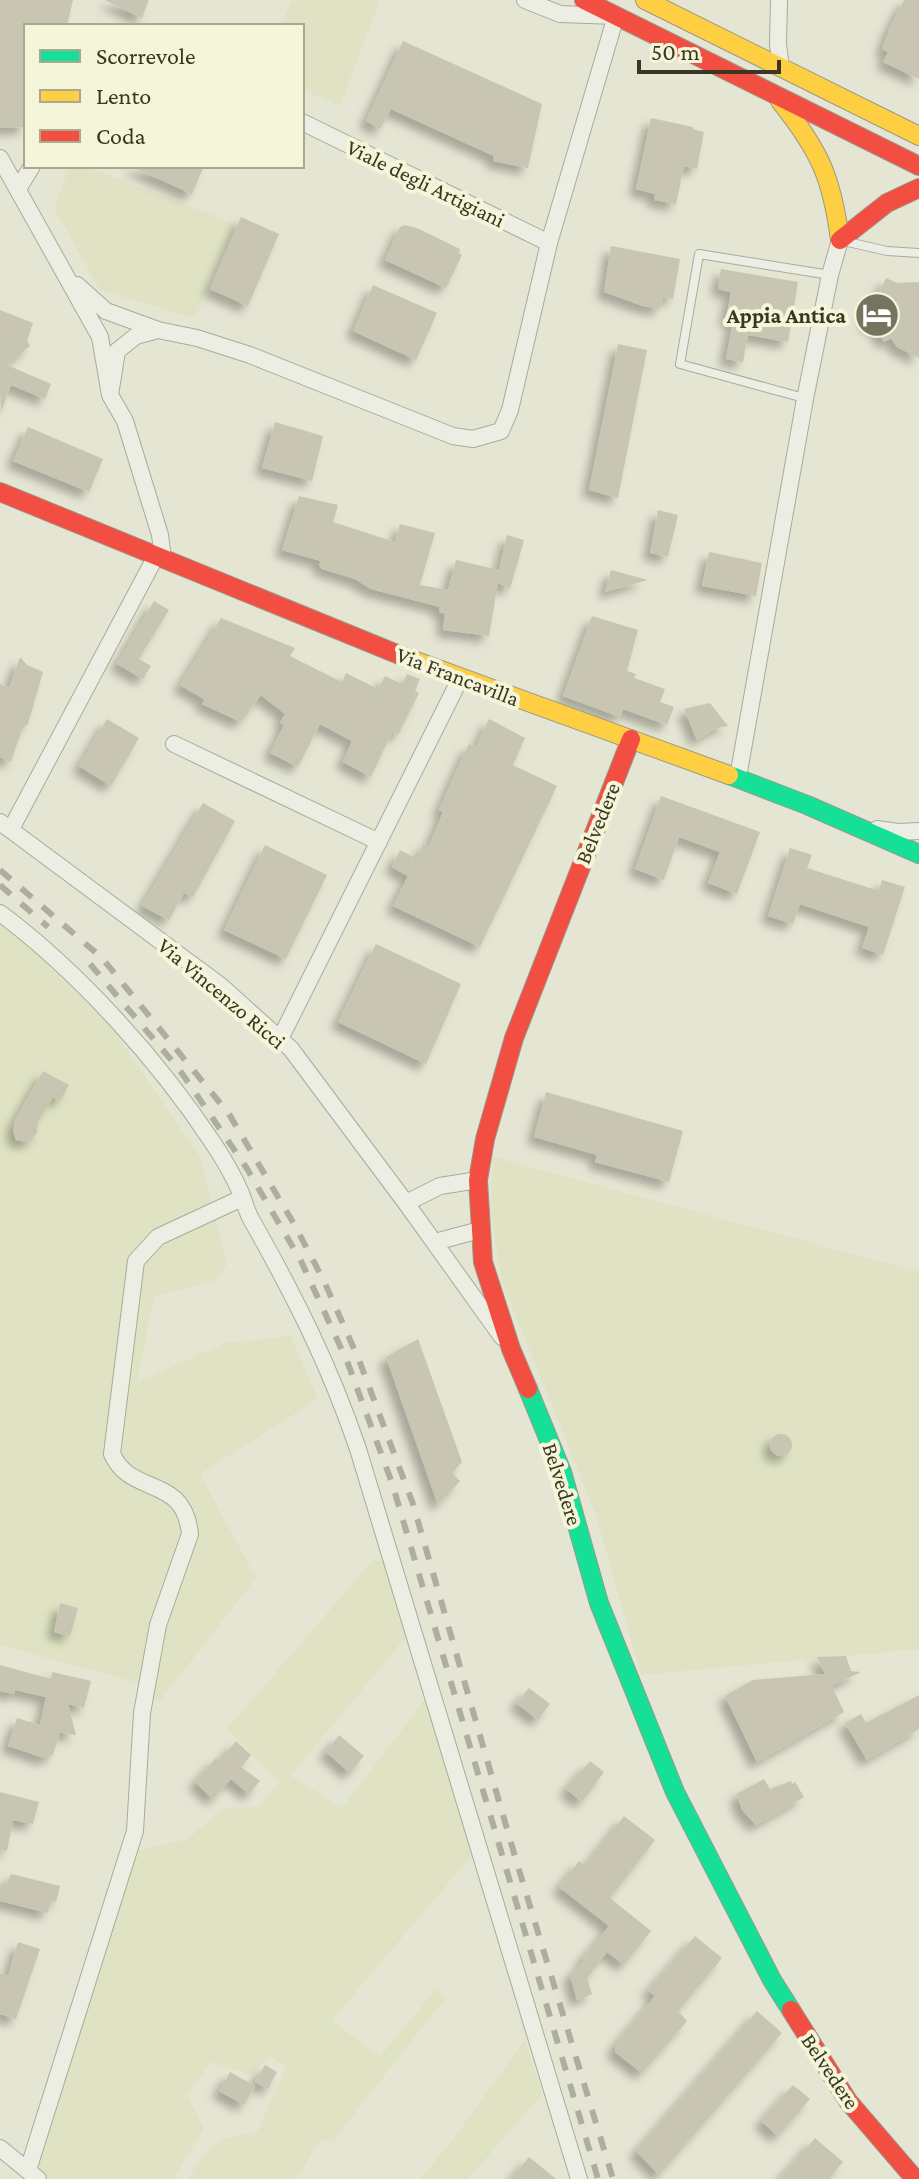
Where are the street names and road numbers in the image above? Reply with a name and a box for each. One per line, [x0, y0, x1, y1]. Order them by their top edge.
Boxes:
street label: Viale degli Artigiani [343, 134, 509, 233]
street label: Via Francavilla [393, 642, 523, 711]
street label: Belvedere [570, 779, 625, 867]
street label: Via Vincenzo Ricci [153, 933, 291, 1054]
street label: Belvedere [537, 1440, 588, 1529]
street label: Belvedere [796, 2029, 865, 2114]

